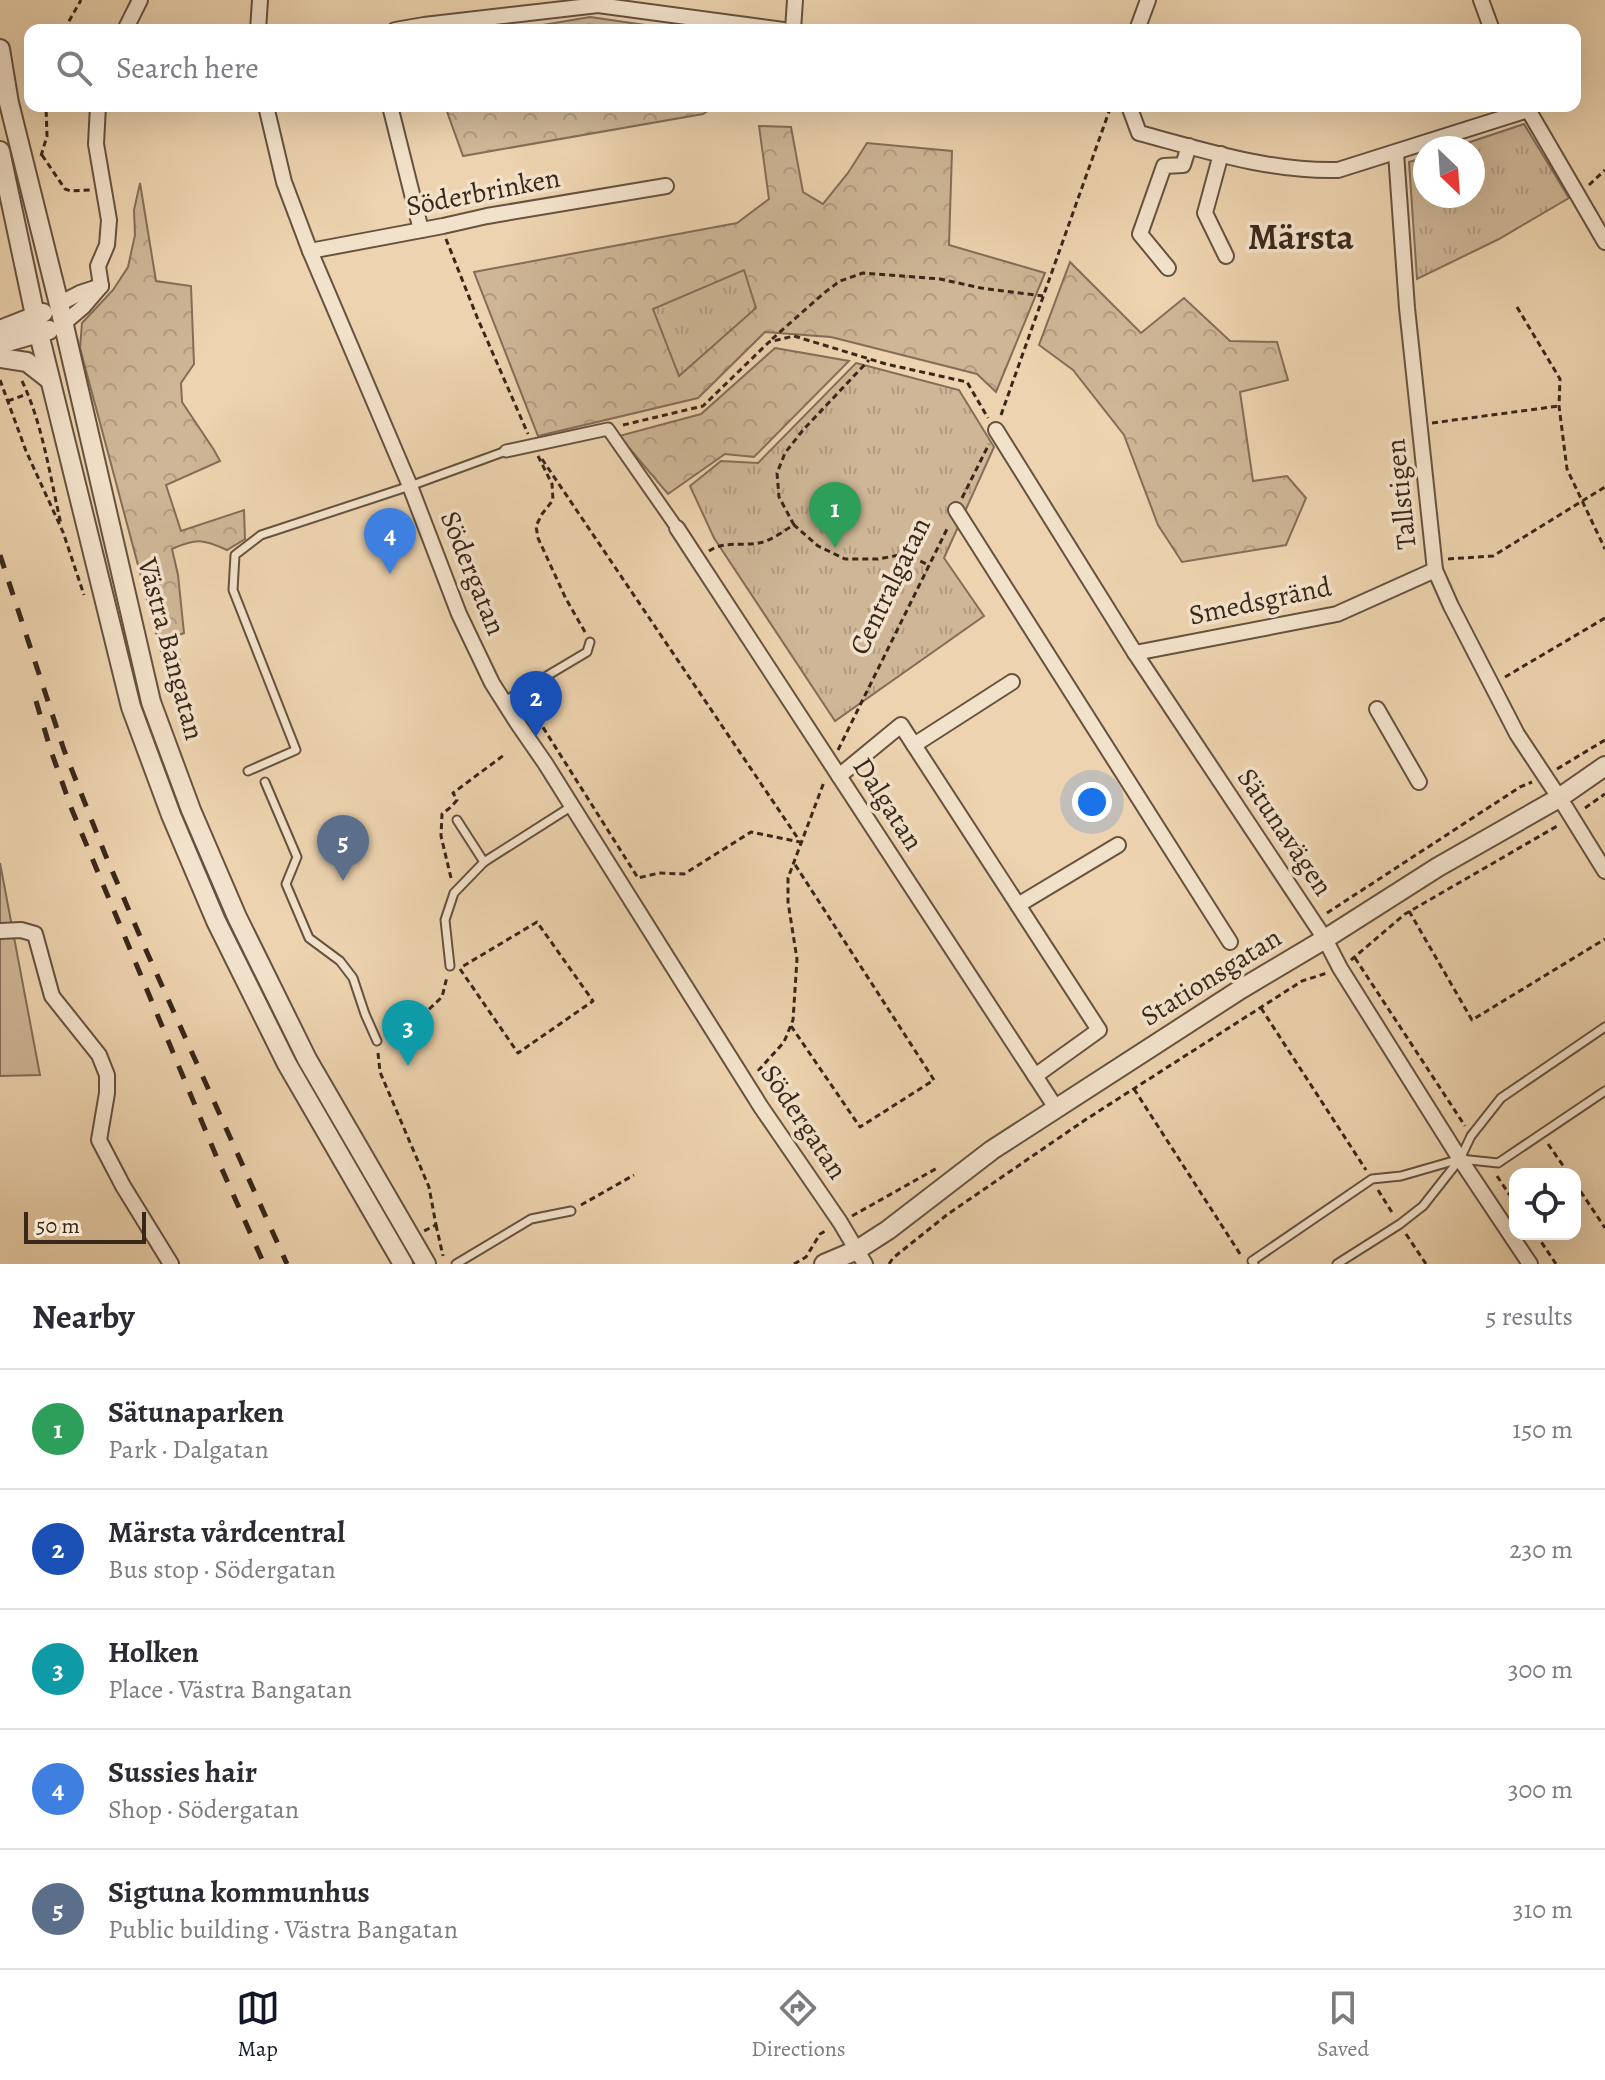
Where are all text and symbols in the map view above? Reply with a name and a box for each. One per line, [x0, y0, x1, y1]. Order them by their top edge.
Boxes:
search box [24, 24, 1581, 112]
icon: search [52, 46, 96, 90]
text: Search here [116, 48, 259, 88]
north arrow [1413, 136, 1485, 208]
street label: Söderbrinken [403, 158, 563, 226]
district label: Märsta [1248, 212, 1355, 261]
street label: Tallstigen [1376, 437, 1426, 551]
pin: 1 [809, 482, 861, 548]
street label: Södergatan [431, 505, 515, 641]
pin: 4 [364, 508, 416, 574]
street label: Centralgatan [840, 511, 940, 661]
street label: Västra Bangatan [128, 553, 214, 744]
street label: Smedsgränd [1185, 567, 1336, 635]
pin: 2 [510, 671, 562, 737]
street label: Dalgatan [844, 750, 932, 858]
street label: Sätunavägen [1228, 761, 1342, 903]
your location [1072, 782, 1112, 822]
pin: 5 [317, 815, 369, 881]
street label: Stationsgatan [1133, 919, 1289, 1035]
pin: 3 [382, 1000, 434, 1066]
street label: Södergatan [752, 1057, 856, 1187]
map controls [1509, 1168, 1581, 1240]
button: locate [1509, 1168, 1581, 1240]
scale bar [24, 1208, 146, 1244]
text: 50 m [36, 1211, 80, 1241]
text: Nearby [32, 1293, 135, 1340]
text: 5 results [1485, 1299, 1573, 1334]
text: Sätunaparken [108, 1392, 284, 1432]
text: 1 [53, 1412, 63, 1447]
text: 150 m [1512, 1412, 1573, 1447]
text: Park · Dalgatan [108, 1432, 269, 1467]
text: Märsta vårdcentral [108, 1512, 345, 1552]
text: 2 [52, 1532, 64, 1567]
text: 230 m [1509, 1532, 1573, 1567]
text: Bus stop · Södergatan [108, 1552, 336, 1587]
text: Holken [108, 1632, 199, 1672]
text: 3 [52, 1652, 64, 1687]
text: 300 m [1508, 1652, 1573, 1687]
text: Place · Västra Bangatan [108, 1672, 352, 1707]
text: Sussies hair [108, 1752, 257, 1792]
text: 4 [52, 1772, 64, 1807]
text: 300 m [1508, 1772, 1573, 1807]
text: Shop · Södergatan [108, 1792, 299, 1827]
text: Sigtuna kommunhus [108, 1872, 370, 1912]
text: 5 [52, 1892, 64, 1927]
text: 310 m [1513, 1892, 1573, 1927]
text: Public building · Västra Bangatan [108, 1912, 458, 1947]
tab: Map [236, 1986, 280, 2064]
tab: Directions [751, 1986, 846, 2064]
tab: Saved [1317, 1986, 1369, 2064]

